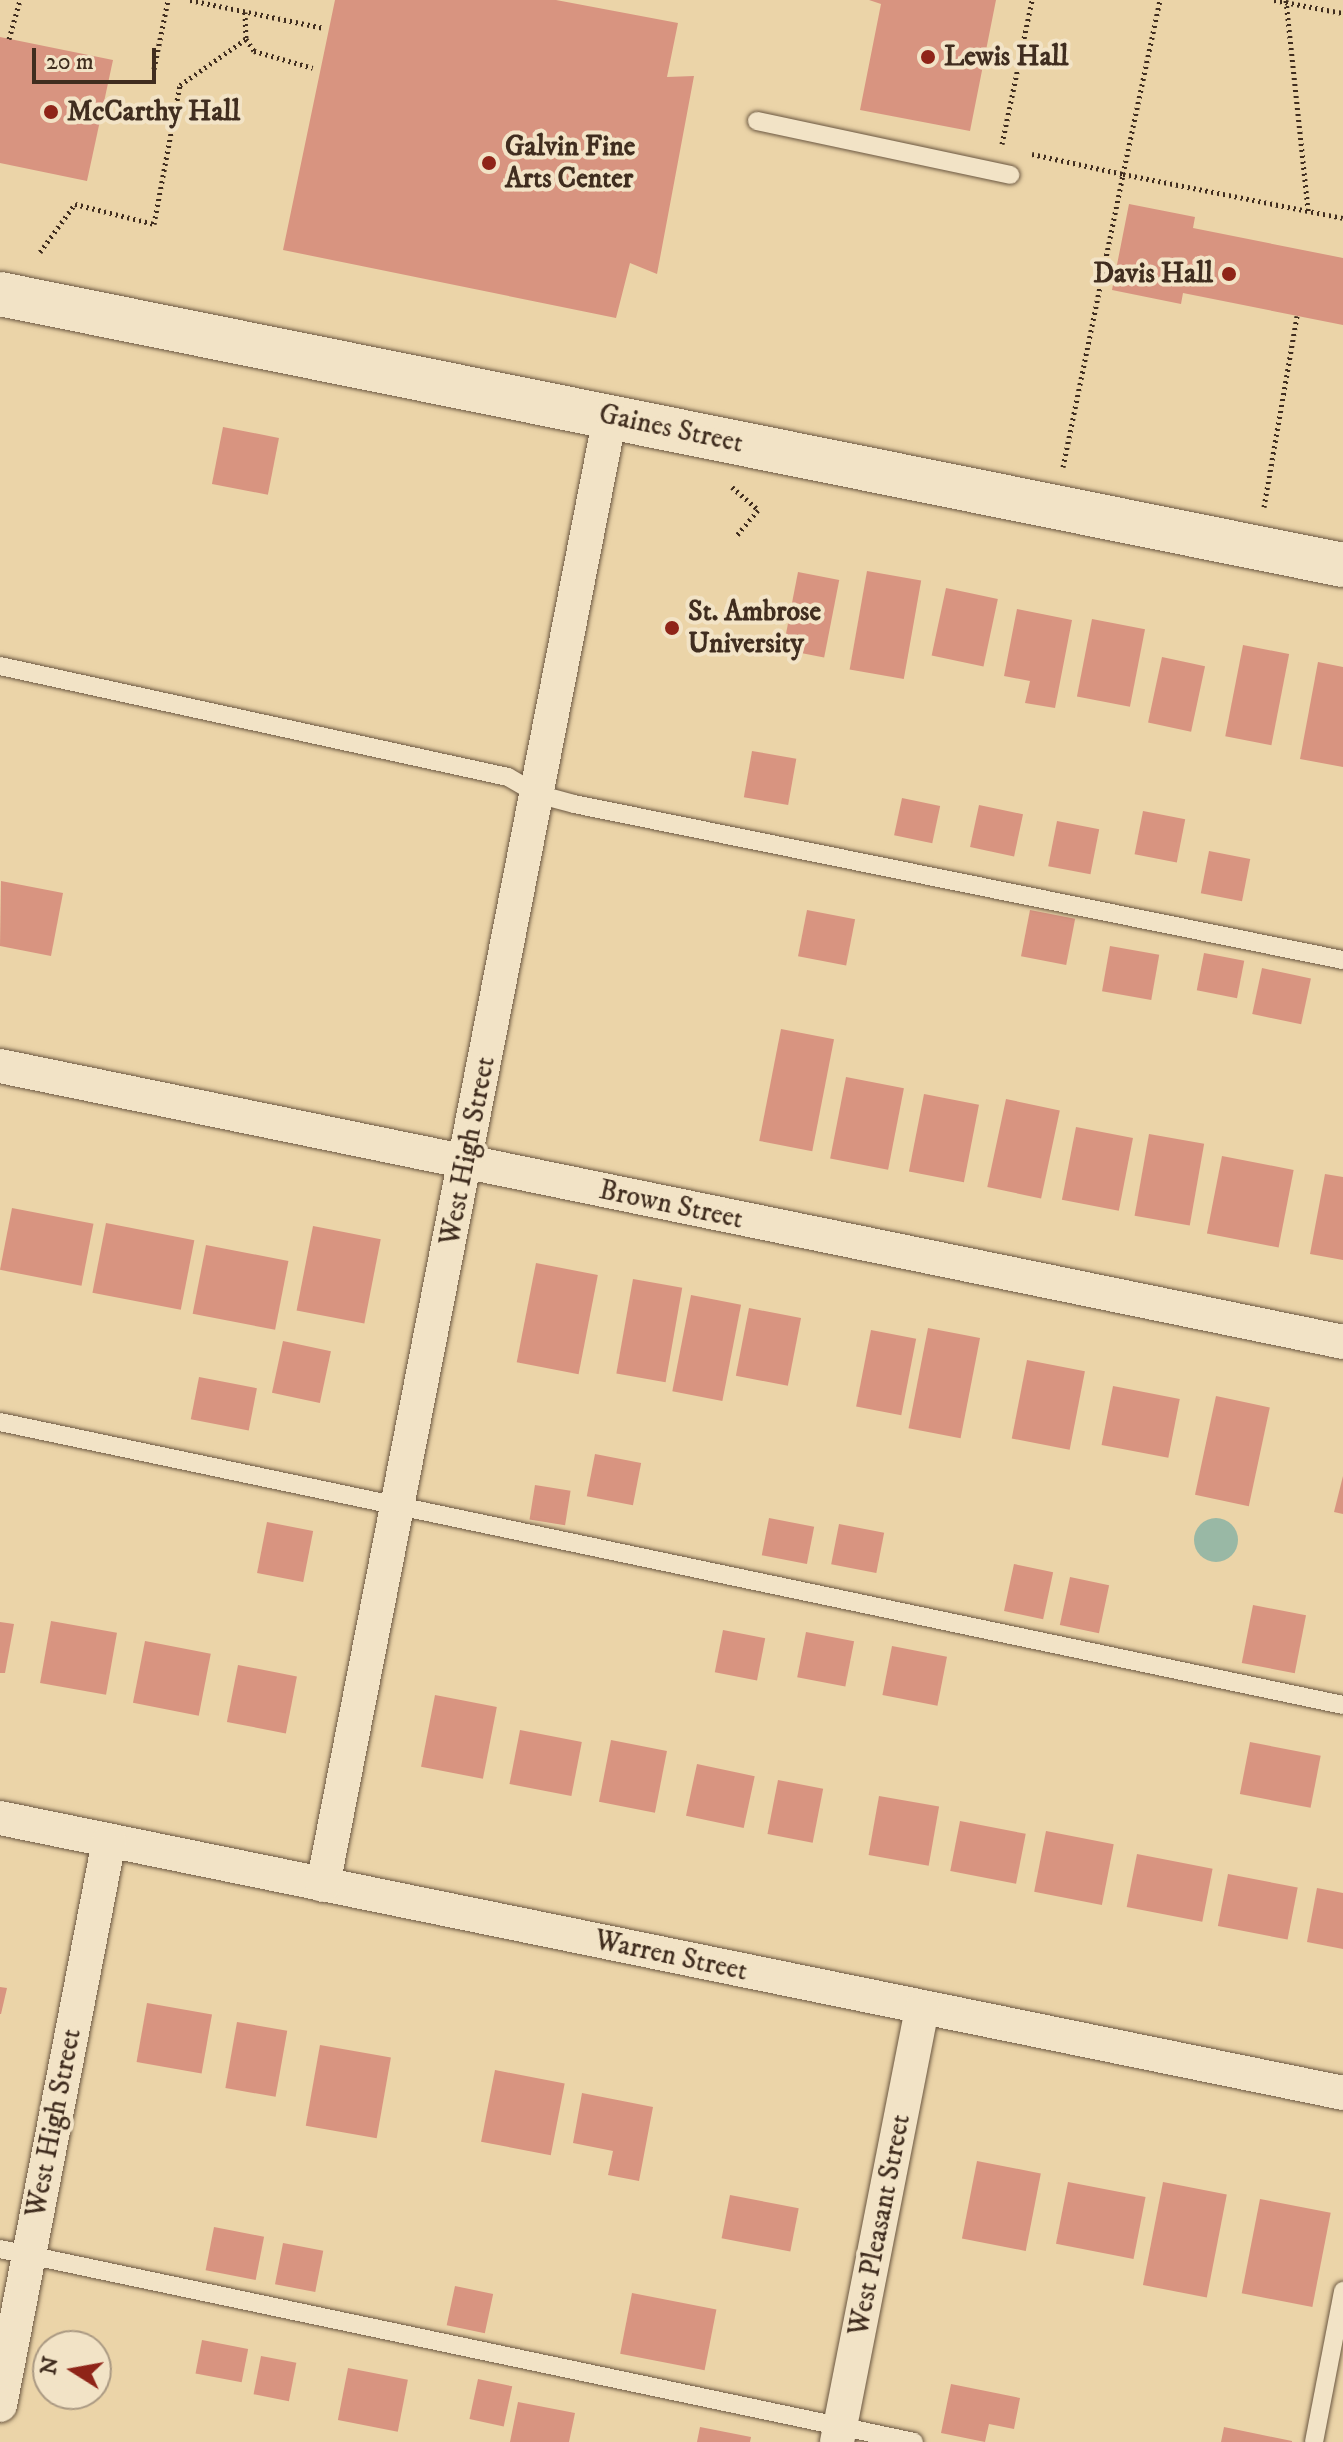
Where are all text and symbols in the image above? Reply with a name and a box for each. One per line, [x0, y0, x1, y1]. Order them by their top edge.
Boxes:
scale bar [36, 32, 160, 82]
place label: Lewis Hall [944, 40, 1068, 74]
text: 20 m [46, 47, 94, 77]
marker: Lewis Hall [919, 48, 937, 66]
place label: McCarthy Hall [67, 95, 240, 129]
marker: McCarthy Hall [42, 103, 60, 121]
place label: Galvin Fine Arts Center [505, 130, 635, 196]
marker: Galvin Fine Arts Center [480, 154, 498, 172]
place label: Davis Hall [1093, 257, 1213, 291]
marker: Davis Hall [1220, 265, 1238, 283]
street label: Gaines Street [596, 397, 746, 461]
place label: St. Ambrose University [688, 595, 821, 661]
marker: St. Ambrose University [663, 619, 681, 637]
street label: West High Street [433, 1054, 503, 1248]
street label: Brown Street [596, 1173, 746, 1237]
street label: Warren Street [592, 1923, 750, 1989]
street label: West High Street [19, 2026, 89, 2220]
street label: West Pleasant Street [842, 2111, 918, 2339]
north arrow [32, 2330, 112, 2410]
text: N [35, 2354, 65, 2377]

